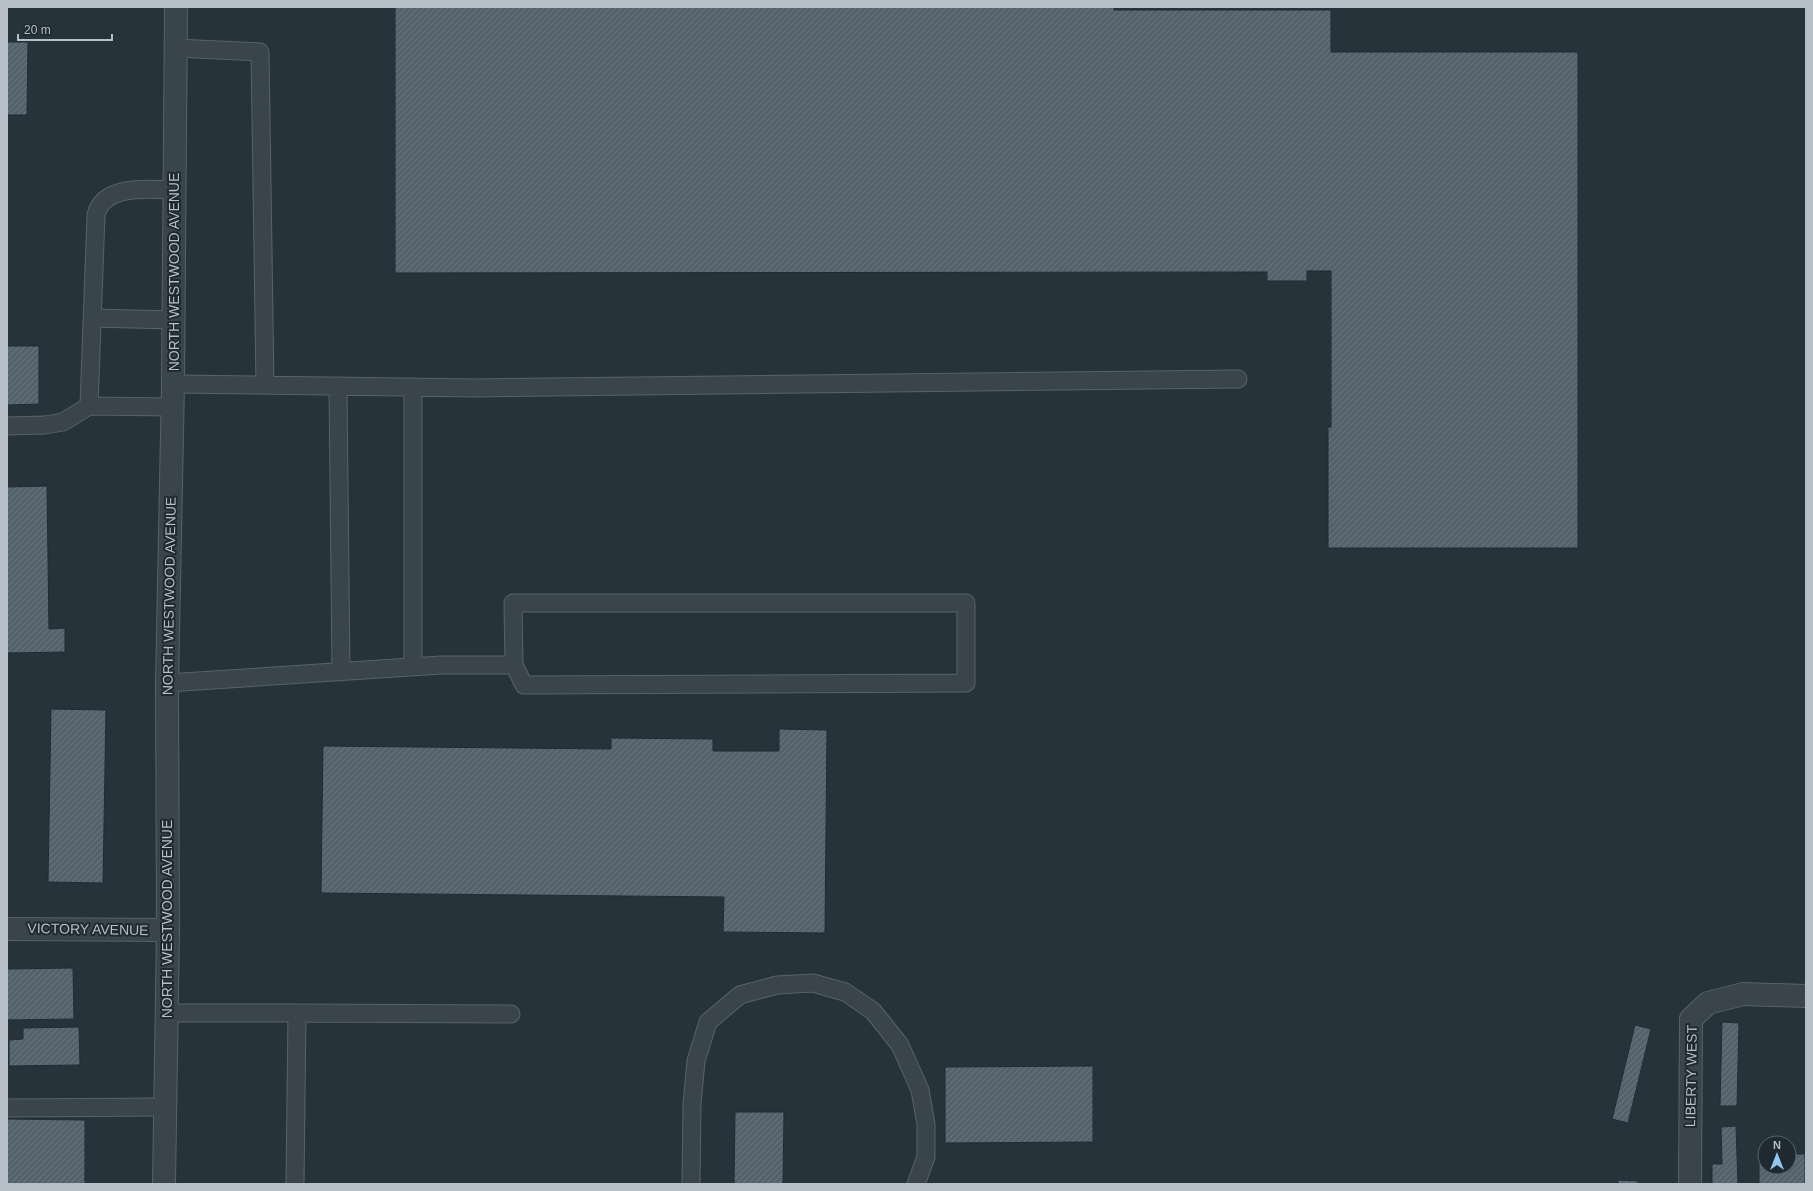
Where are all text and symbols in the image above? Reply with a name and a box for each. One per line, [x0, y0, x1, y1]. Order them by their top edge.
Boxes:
scale bar [18, 16, 112, 42]
text: 20 m [24, 23, 51, 37]
street label: NORTH WESTWOOD AVENUE [166, 173, 182, 371]
street label: NORTH WESTWOOD AVENUE [159, 497, 179, 695]
street label: NORTH WESTWOOD AVENUE [159, 820, 175, 1018]
street label: VICTORY AVENUE [27, 920, 149, 938]
street label: LIBERTY WEST [1682, 1024, 1700, 1127]
north arrow [1757, 1135, 1797, 1175]
text: N [1773, 1139, 1781, 1151]

